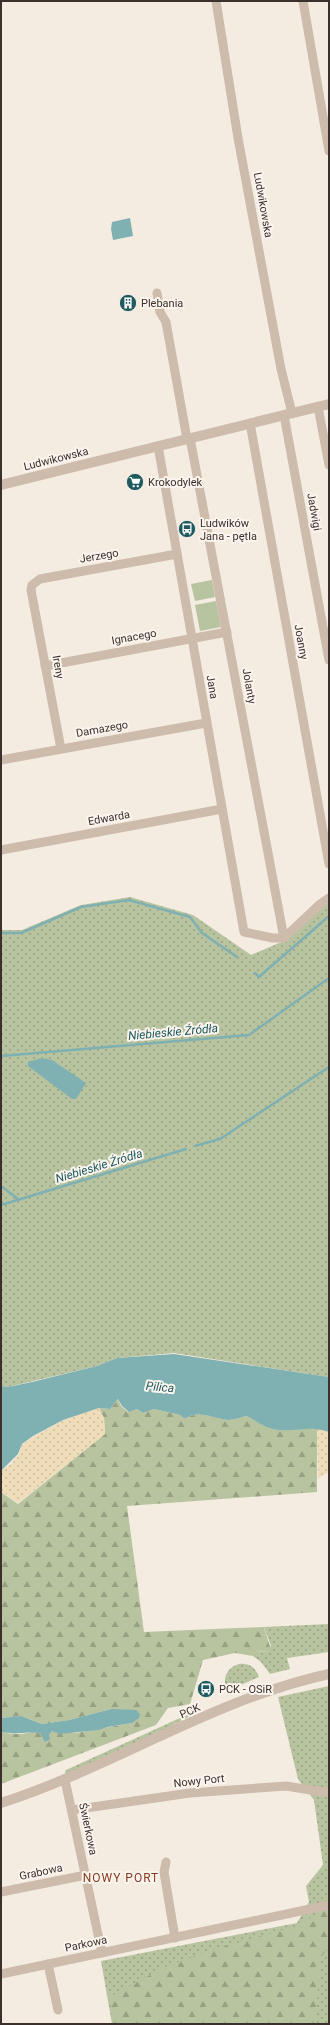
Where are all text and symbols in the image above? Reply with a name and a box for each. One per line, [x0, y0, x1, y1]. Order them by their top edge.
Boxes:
street label: Ludwikowska [251, 171, 275, 239]
building icon: Plebania [118, 293, 138, 313]
place label: Plebania [141, 297, 183, 310]
street label: Ludwikowska [22, 445, 90, 473]
supermarket icon: Krokodylek [125, 472, 145, 492]
place label: Krokodylek [148, 476, 203, 489]
street label: Jadwigi [304, 492, 324, 532]
place label: Ludwików Jana - pętla [200, 517, 257, 543]
bus stop icon: Ludwików Jana - pętla [177, 519, 197, 539]
street label: Jerzego [79, 546, 119, 566]
street label: Joanny [292, 623, 311, 661]
street label: Ignacego [111, 627, 157, 647]
street label: Ireny [50, 654, 67, 681]
street label: Jolanty [239, 667, 259, 706]
street label: Jana [204, 674, 220, 700]
street label: Damazego [75, 718, 129, 740]
street label: Edwarda [87, 808, 131, 828]
water label: Niebieskie Źródła [127, 1020, 219, 1043]
water label: Niebieskie Żródła [54, 1145, 144, 1186]
water label: Pilica [145, 1379, 175, 1395]
bus stop icon: PCK - OSiR [196, 1679, 216, 1699]
place label: PCK - OSiR [219, 1683, 272, 1696]
street label: PCK [178, 1701, 202, 1721]
street label: Nowy Port [173, 1772, 225, 1790]
street label: Świerkowa [76, 1802, 100, 1856]
street label: Grabowa [18, 1861, 64, 1883]
district label: NOWY PORT [83, 1871, 159, 1885]
street label: Parkowa [64, 1933, 108, 1955]

